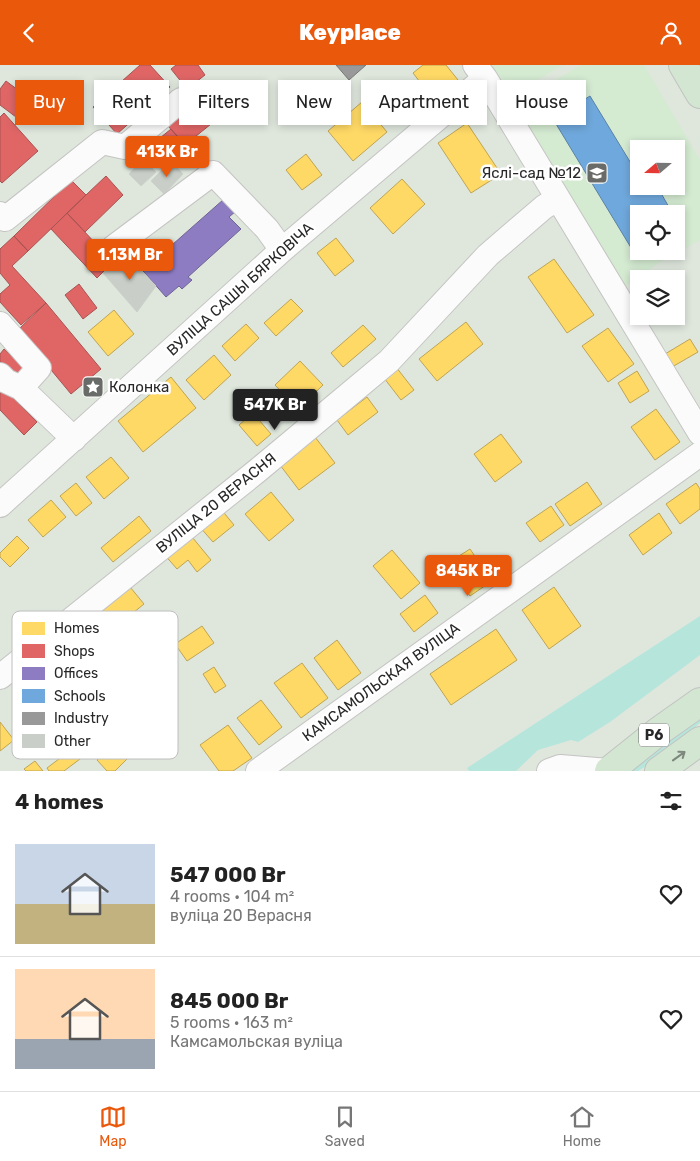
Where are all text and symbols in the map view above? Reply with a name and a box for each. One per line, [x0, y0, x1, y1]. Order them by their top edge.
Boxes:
icon: back [15, 19, 43, 47]
text: Keyplace [299, 19, 401, 46]
icon: person [657, 19, 685, 47]
chip: Buy [15, 80, 84, 125]
chip: Rent [94, 80, 169, 125]
chip: Filters [179, 80, 268, 125]
chip: New [278, 80, 351, 125]
chip: Apartment [361, 80, 487, 125]
chip: House [497, 80, 586, 125]
pin: 413K Br [121, 135, 213, 178]
north arrow [630, 140, 685, 195]
map controls [630, 140, 685, 325]
text: 413K Br [136, 142, 198, 161]
school or university icon: Яслі-сад №12 [585, 161, 609, 185]
place label: Яслі-сад №12 [481, 164, 581, 182]
button: locate [630, 205, 685, 260]
street label: ВУЛІЦА САШЫ БЯРКОВІЧА [163, 219, 317, 359]
pin: 1.13M Br [78, 239, 182, 281]
text: 1.13M Br [97, 245, 163, 264]
button: layers [630, 270, 685, 325]
place icon: Колонка [81, 375, 105, 399]
place label: Колонка [109, 378, 169, 396]
pin: 547K Br [229, 389, 321, 431]
text: 547K Br [244, 395, 306, 414]
street label: ВУЛІЦА 20 ВЕРАСНЯ [152, 449, 280, 557]
pin: 845K Br [422, 555, 514, 597]
text: 845K Br [436, 561, 500, 580]
legend [12, 611, 178, 759]
street label: КАМСАМОЛЬСКАЯ ВУЛІЦА [299, 619, 463, 745]
text: Homes [54, 620, 99, 637]
text: Shops [54, 643, 95, 660]
text: Offices [54, 665, 98, 682]
text: Schools [54, 688, 106, 705]
text: Industry [54, 710, 109, 727]
road number: Р6 [639, 723, 669, 747]
text: Other [54, 733, 91, 750]
one-way arrow [672, 751, 686, 761]
icon: filters [657, 787, 685, 815]
text: 4 homes [15, 789, 104, 814]
text: 547 000 Br [170, 862, 286, 887]
icon: home [55, 864, 115, 924]
icon: heart [657, 880, 685, 908]
text: 4 rooms · 104 m² [170, 887, 294, 906]
text: вуліца 20 Верасня [170, 906, 312, 925]
text: 845 000 Br [170, 988, 288, 1013]
icon: home [55, 989, 115, 1049]
icon: heart [657, 1005, 685, 1033]
text: 5 rooms · 163 m² [170, 1013, 293, 1032]
text: Камсамольская вуліца [170, 1032, 343, 1051]
tab: Map [99, 1103, 127, 1150]
tab: Saved [325, 1103, 365, 1150]
tab: Home [563, 1103, 601, 1150]

